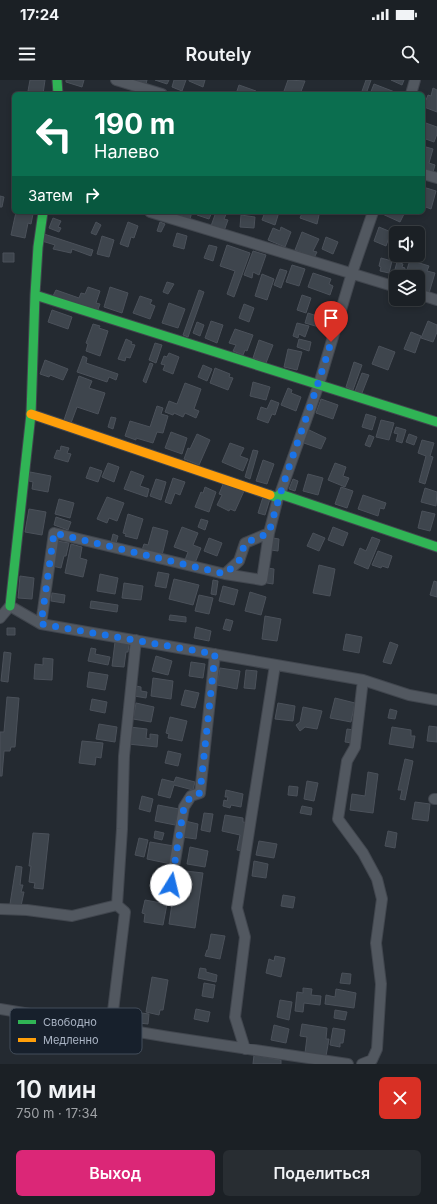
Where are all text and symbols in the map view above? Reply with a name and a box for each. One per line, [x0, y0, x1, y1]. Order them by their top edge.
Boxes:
text: 17:24 [20, 5, 59, 24]
icon: menu [16, 43, 38, 65]
icon: search [399, 43, 421, 65]
text: Routely [186, 44, 251, 65]
text: 190 m [94, 107, 175, 141]
icon: left [28, 108, 80, 160]
text: Налево [94, 141, 159, 162]
icon: right [81, 184, 103, 206]
text: Затем [28, 186, 73, 205]
map controls [389, 226, 425, 306]
button: sound [389, 226, 425, 262]
button: layers [389, 270, 425, 306]
pin [314, 301, 348, 342]
icon: arrive [320, 307, 342, 329]
position arrow [150, 864, 192, 906]
legend [10, 1008, 142, 1054]
text: Свободно [43, 1015, 97, 1029]
text: Медленно [43, 1033, 99, 1047]
text: 10 мин [16, 1075, 97, 1104]
button: close [379, 1077, 421, 1119]
text: 750 m · 17:34 [16, 1105, 98, 1121]
button: Выход [16, 1150, 215, 1196]
button: Поделиться [223, 1150, 421, 1196]

